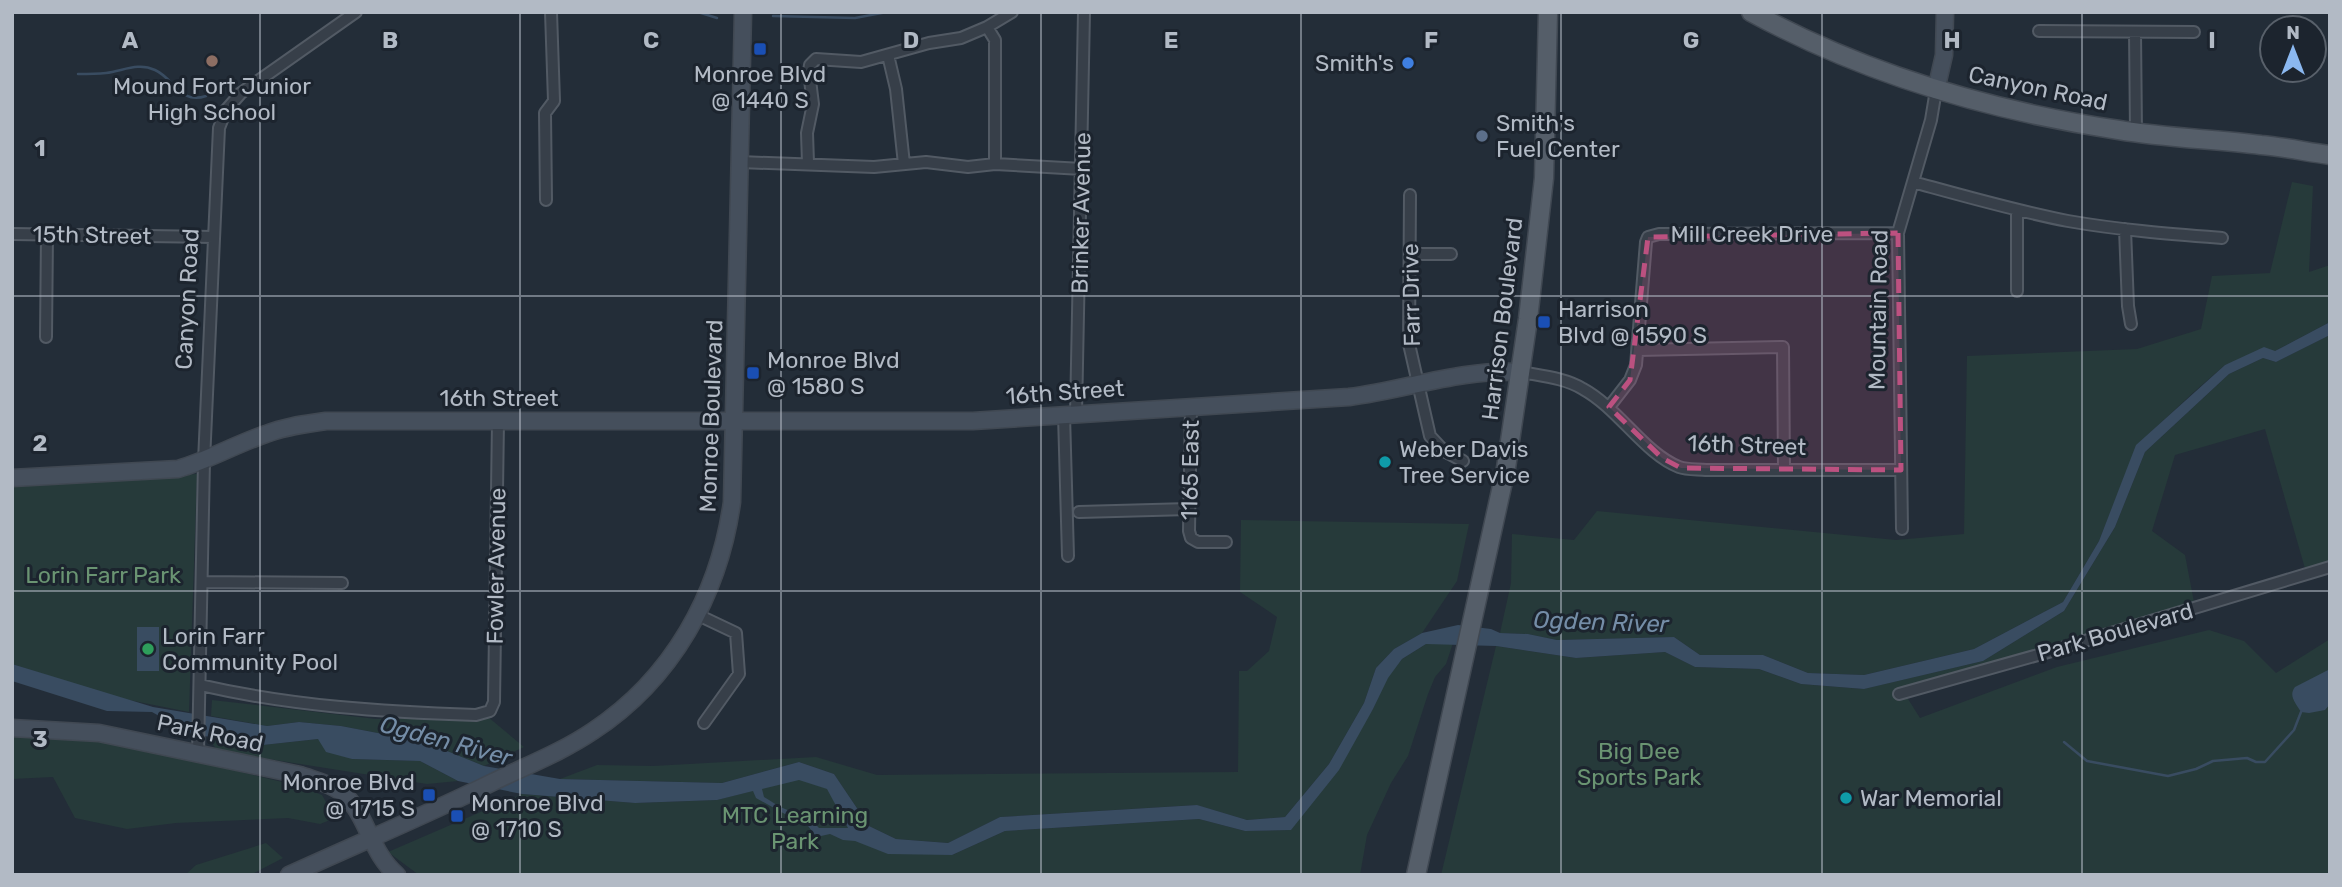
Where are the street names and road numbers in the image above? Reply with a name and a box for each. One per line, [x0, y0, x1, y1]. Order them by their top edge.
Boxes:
street label: Canyon Road [1966, 60, 2110, 116]
street label: Brinker Avenue [1066, 132, 1096, 294]
street label: Harrison Boulevard [1476, 216, 1528, 422]
street label: 15th Street [32, 220, 152, 250]
street label: Mill Creek Drive [1671, 220, 1833, 248]
street label: Canyon Road [169, 228, 205, 370]
street label: Mountain Road [1863, 230, 1893, 390]
street label: Farr Drive [1396, 243, 1426, 347]
street label: Monroe Boulevard [694, 319, 728, 513]
street label: 16th Street [1005, 374, 1125, 410]
street label: 16th Street [440, 384, 558, 412]
street label: 1165 East [1175, 420, 1205, 520]
street label: 16th Street [1687, 429, 1807, 461]
street label: Fowler Avenue [481, 487, 511, 645]
street label: Park Boulevard [2034, 596, 2196, 668]
street label: Park Road [154, 708, 266, 758]

